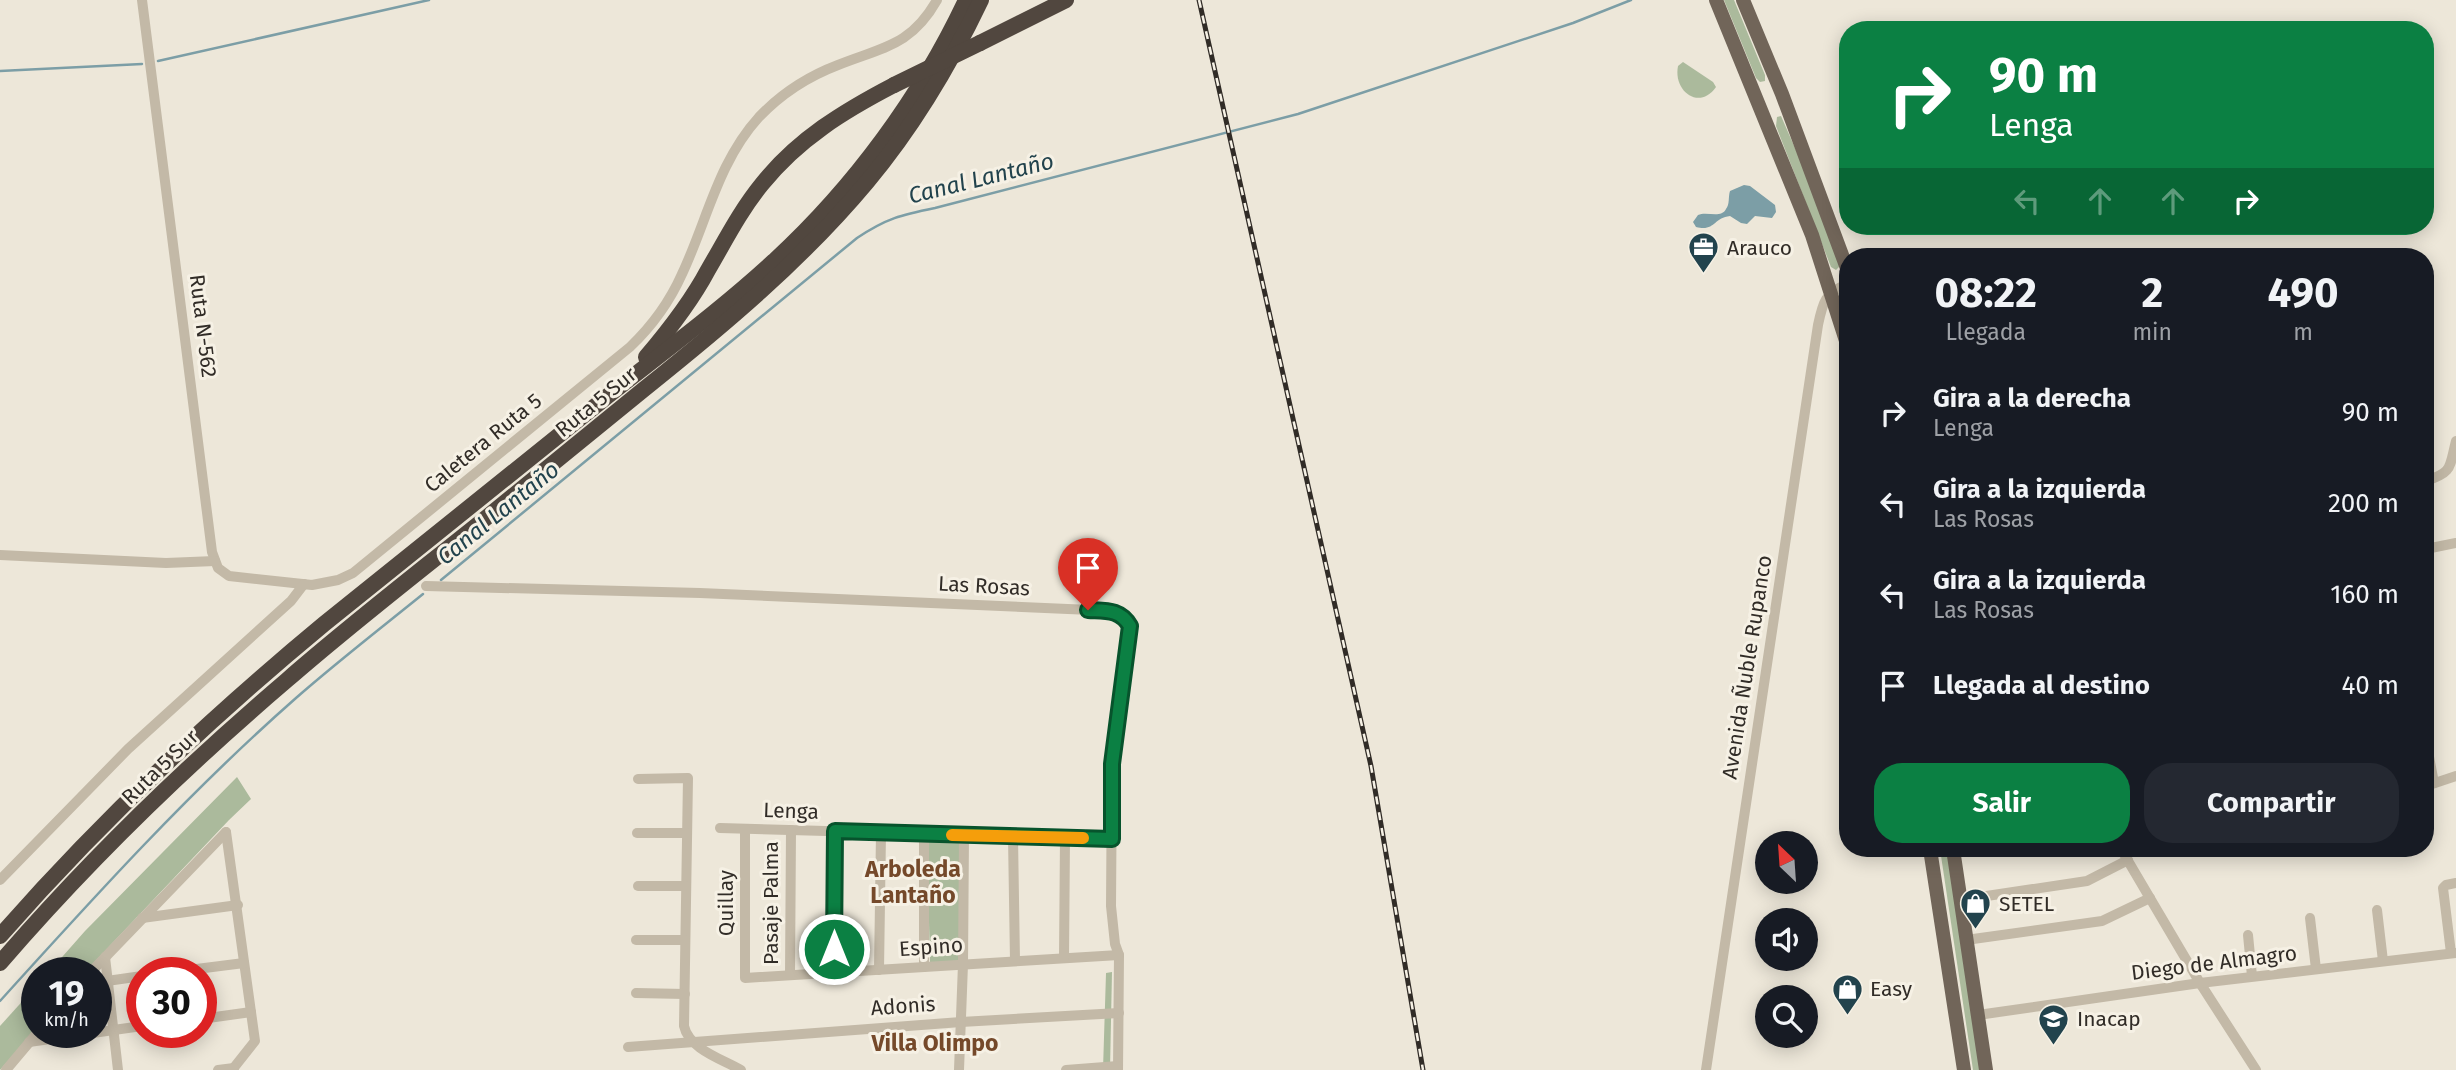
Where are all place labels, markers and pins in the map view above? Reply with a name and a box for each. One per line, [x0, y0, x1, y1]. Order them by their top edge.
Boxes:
office icon: Arauco [1687, 231, 1721, 275]
place label: Arauco [1727, 235, 1792, 261]
pin [1058, 538, 1118, 610]
shop icon: SETEL [1959, 887, 1993, 931]
place label: SETEL [1999, 891, 2055, 917]
shop icon: Easy [1830, 972, 1864, 1016]
place label: Easy [1870, 976, 1913, 1002]
school or university icon: Inacap [2037, 1002, 2071, 1046]
place label: Inacap [2077, 1006, 2141, 1032]

